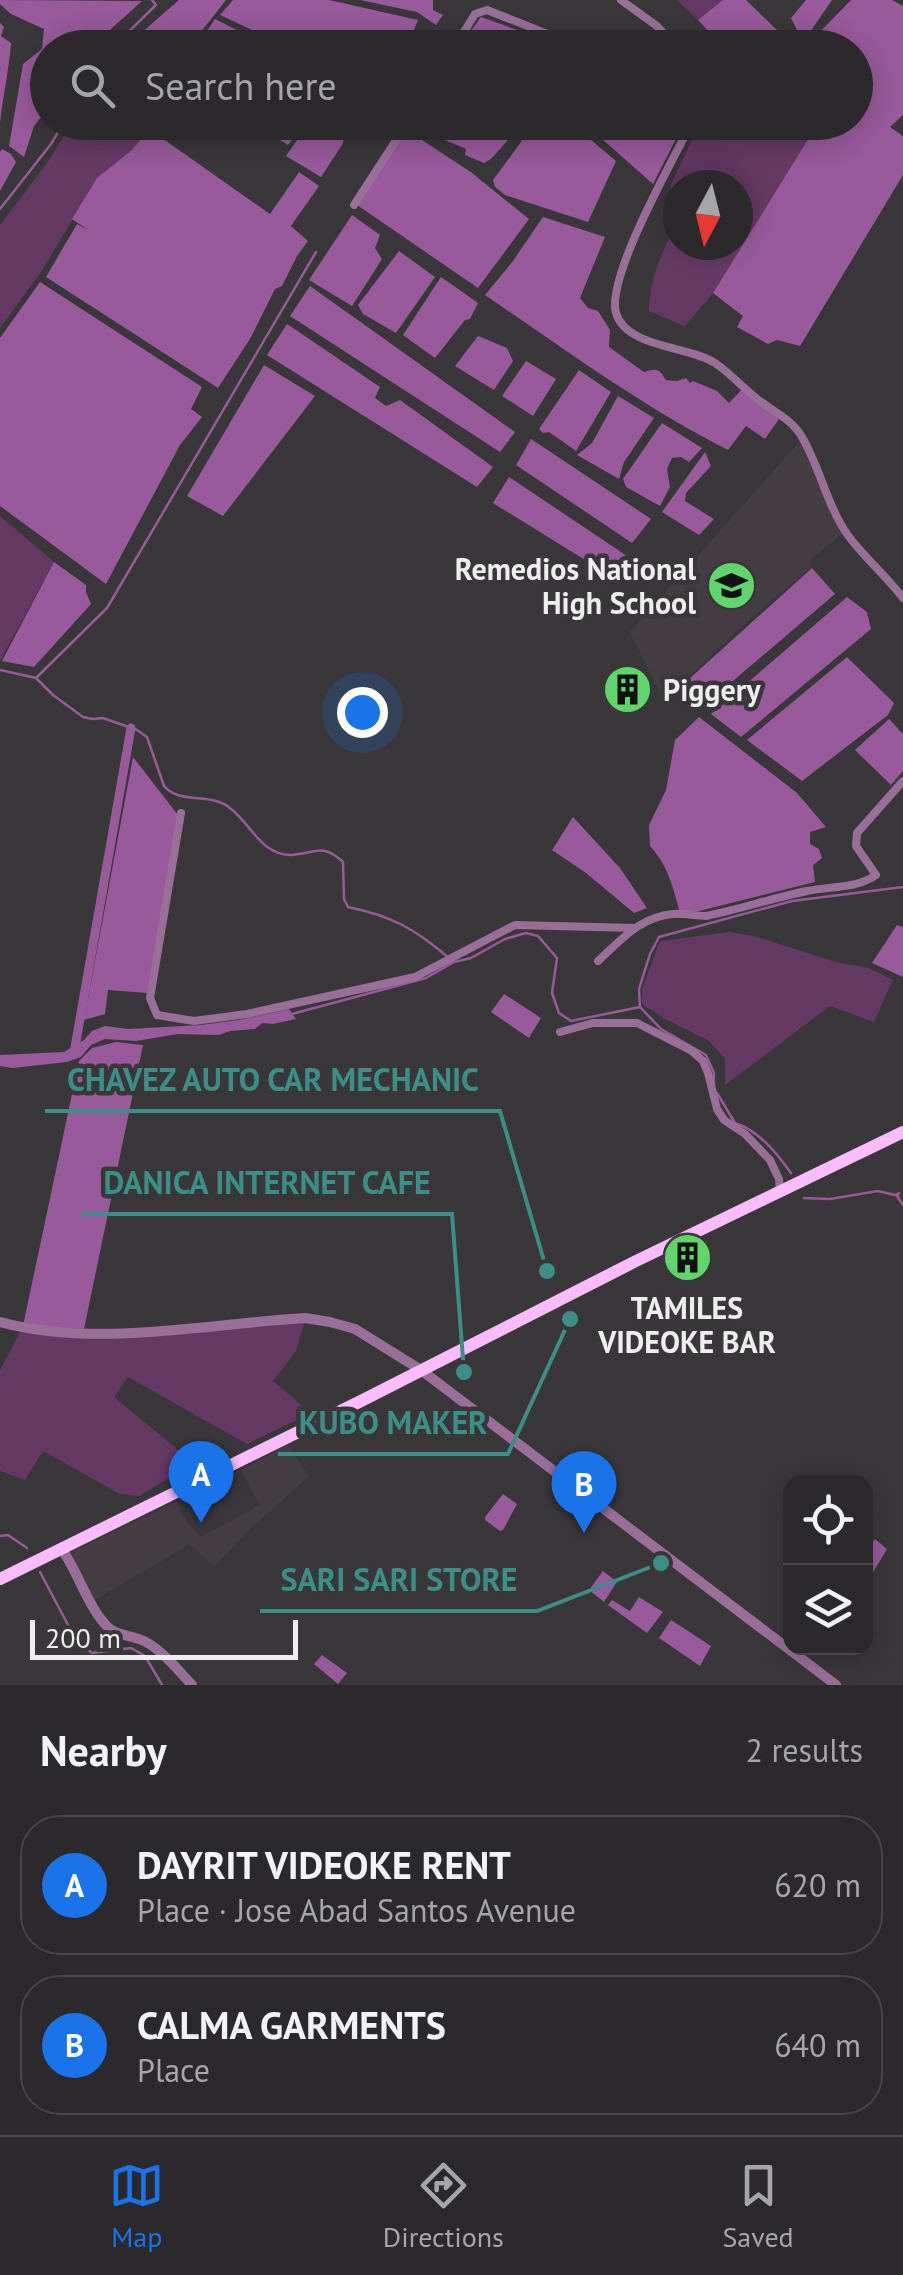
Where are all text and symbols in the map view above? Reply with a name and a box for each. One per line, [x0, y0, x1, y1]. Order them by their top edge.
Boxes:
search box [30, 30, 873, 140]
icon: search [65, 58, 120, 113]
text: Search here [145, 61, 337, 110]
north arrow [663, 170, 753, 260]
place label: Remedios National High School [455, 549, 696, 622]
school or university icon: Remedios National High School [705, 559, 757, 611]
building icon: Piggery [602, 663, 654, 715]
place label: Piggery [663, 670, 761, 709]
your location [337, 687, 388, 738]
callout: CHAVEZ AUTO CAR MECHANIC [45, 1049, 500, 1111]
text: CHAVEZ AUTO CAR MECHANIC [67, 1058, 479, 1100]
callout: DANICA INTERNET CAFE [82, 1152, 452, 1214]
text: DANICA INTERNET CAFE [103, 1161, 431, 1203]
building icon: TAMILES VIDEOKE BAR [661, 1232, 713, 1284]
place label: TAMILES VIDEOKE BAR [597, 1288, 776, 1361]
callout: KUBO MAKER [278, 1392, 508, 1454]
text: KUBO MAKER [299, 1401, 487, 1443]
pin: A [168, 1440, 234, 1523]
pin: B [552, 1450, 616, 1533]
map controls [783, 1475, 873, 1655]
button: locate [783, 1475, 873, 1565]
callout: SARI SARI STORE [260, 1549, 537, 1611]
text: SARI SARI STORE [281, 1558, 517, 1600]
button: layers [783, 1565, 873, 1655]
scale bar [30, 1615, 298, 1660]
text: 200 m [45, 1619, 121, 1656]
text: Nearby [40, 1723, 167, 1778]
text: 2 results [745, 1729, 863, 1771]
text: DAYRIT VIDEOKE RENT [137, 1840, 511, 1889]
text: A [65, 1864, 84, 1906]
text: 620 m [774, 1864, 861, 1906]
text: Place · Jose Abad Santos Avenue [137, 1889, 576, 1931]
text: CALMA GARMENTS [137, 2000, 446, 2049]
text: B [65, 2024, 84, 2066]
text: 640 m [774, 2024, 861, 2066]
text: Place [137, 2049, 210, 2091]
tab: Map [109, 2158, 164, 2255]
tab: Directions [383, 2158, 504, 2255]
tab: Saved [722, 2158, 794, 2255]

